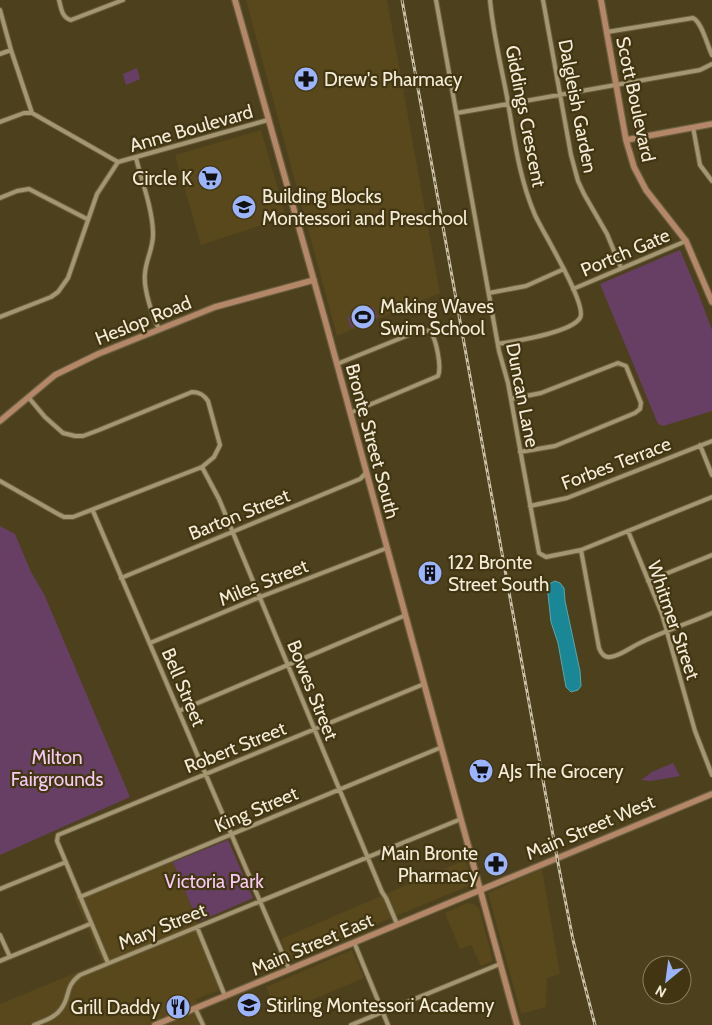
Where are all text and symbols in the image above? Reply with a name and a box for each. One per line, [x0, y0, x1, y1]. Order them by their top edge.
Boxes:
street label: Scott Boulevard [611, 34, 660, 164]
street label: Dalgleish Garden [553, 37, 602, 175]
street label: Giddings Crescent [500, 43, 551, 190]
pharmacy icon: Drew's Pharmacy [293, 66, 319, 92]
place label: Drew's Pharmacy [324, 68, 463, 91]
street label: Anne Boulevard [127, 100, 256, 157]
supermarket icon: Circle K [197, 165, 223, 191]
place label: Circle K [132, 167, 192, 190]
place label: Building Blocks Montessori and Preschool [262, 185, 468, 230]
school or university icon: Building Blocks Montessori and Preschool [231, 194, 257, 220]
street label: Portch Gate [577, 223, 673, 281]
street label: Heslop Road [92, 291, 195, 350]
place label: Making Waves Swim School [380, 295, 494, 340]
sports icon: Making Waves Swim School [350, 304, 376, 330]
street label: Duncan Lane [501, 341, 544, 450]
street label: Bronte Street South [341, 361, 404, 521]
street label: Forbes Terrace [558, 432, 674, 495]
street label: Barton Street [185, 484, 294, 545]
place label: 122 Bronte Street South [448, 551, 549, 596]
street label: Miles Street [215, 554, 312, 611]
street label: Whitmer Street [642, 558, 705, 683]
building icon: 122 Bronte Street South [417, 560, 443, 586]
street label: Bowes Street [282, 637, 343, 744]
street label: Bell Street [157, 644, 211, 731]
street label: Robert Street [181, 716, 290, 778]
park label: Milton Fairgrounds [11, 746, 103, 791]
supermarket icon: AJs The Grocery [468, 758, 494, 784]
place label: AJs The Grocery [498, 760, 624, 783]
street label: King Street [211, 781, 302, 837]
street label: Main Street West [522, 790, 659, 865]
place label: Main Bronte Pharmacy [381, 842, 478, 887]
pharmacy icon: Main Bronte Pharmacy [483, 851, 509, 877]
park label: Victoria Park [164, 870, 264, 893]
street label: Mary Street [115, 898, 210, 955]
street label: Main Street East [248, 908, 377, 981]
north arrow [642, 955, 692, 1005]
text: N [652, 981, 669, 1002]
school or university icon: Stirling Montessori Academy [236, 992, 262, 1018]
restaurant icon: Grill Daddy [165, 994, 191, 1020]
place label: Stirling Montessori Academy [266, 994, 495, 1017]
place label: Grill Daddy [71, 996, 160, 1019]

